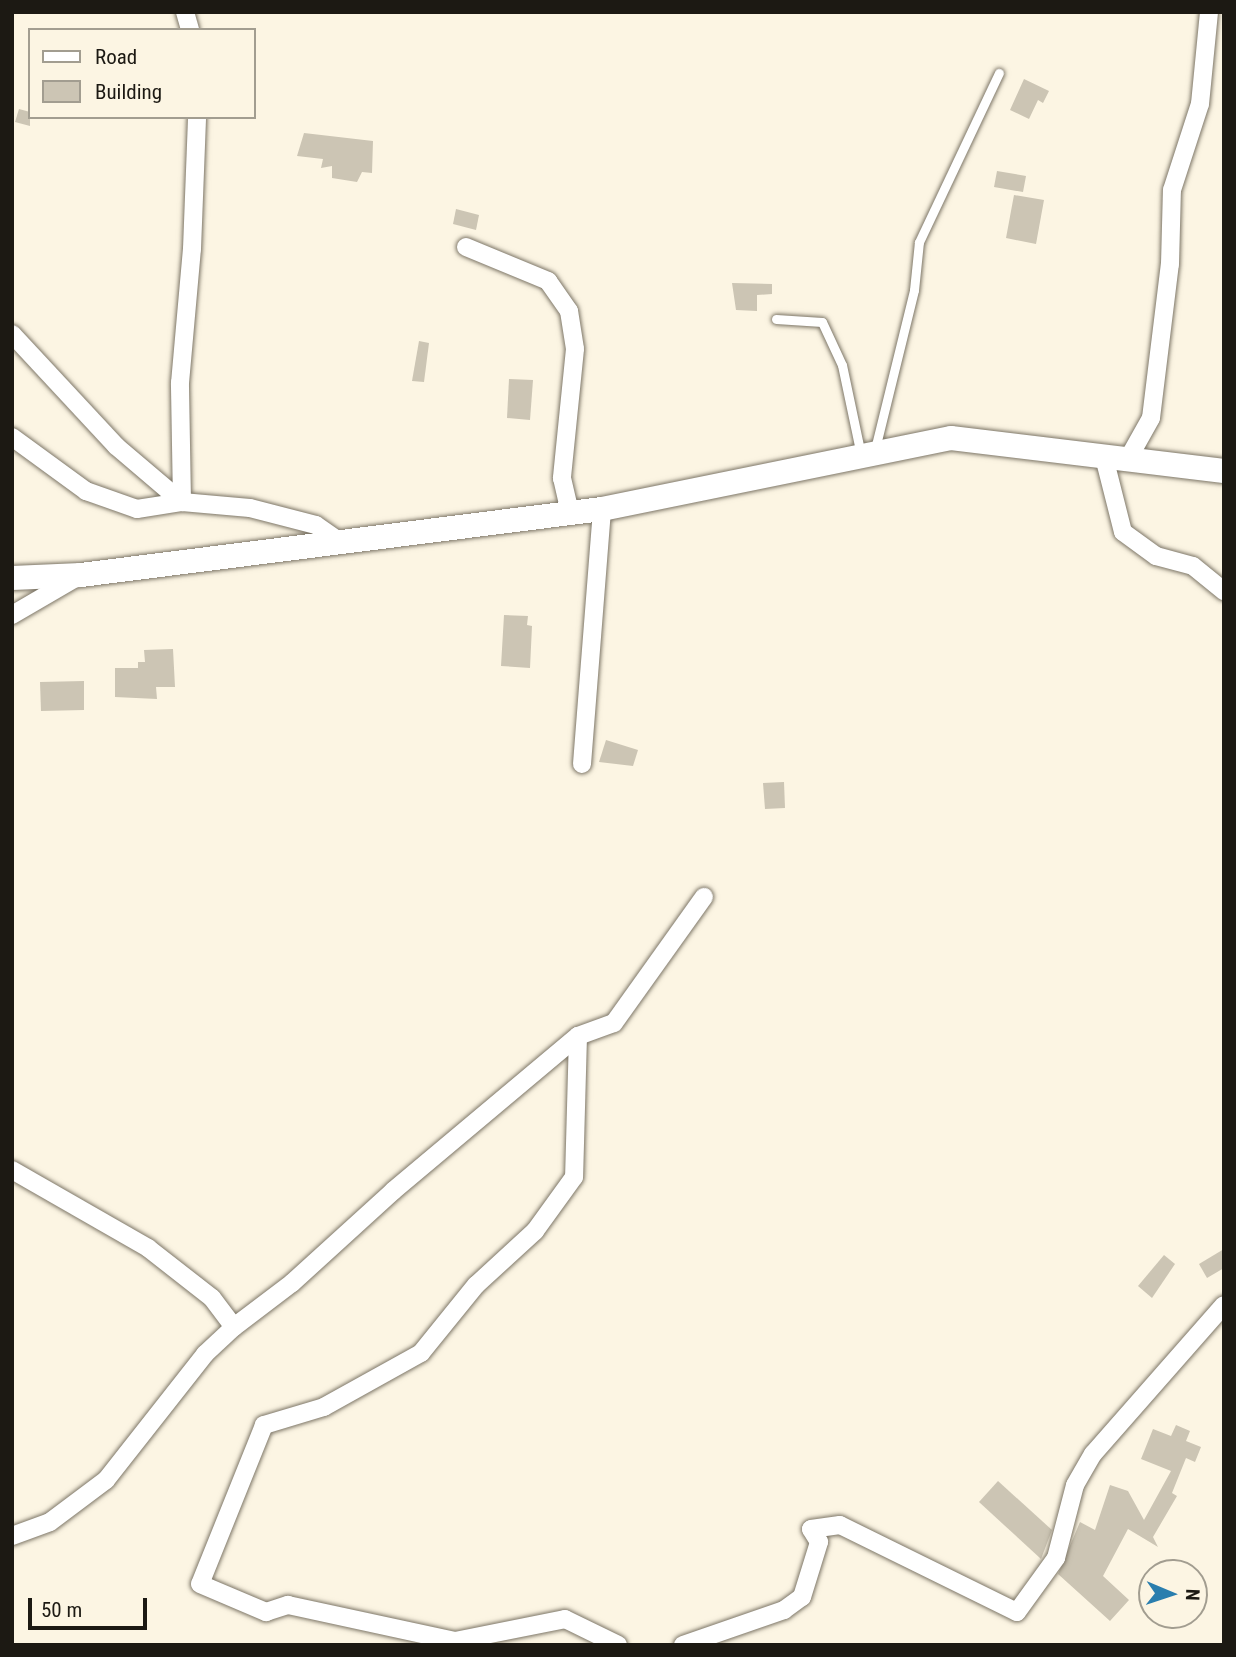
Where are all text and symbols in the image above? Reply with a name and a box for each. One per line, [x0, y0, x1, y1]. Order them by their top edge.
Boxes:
legend [28, 28, 256, 119]
text: Road [95, 45, 137, 69]
text: Building [95, 80, 162, 104]
north arrow [1138, 1559, 1208, 1629]
scale bar [32, 1584, 150, 1628]
text: N [1181, 1588, 1204, 1601]
text: 50 m [41, 1598, 82, 1622]

